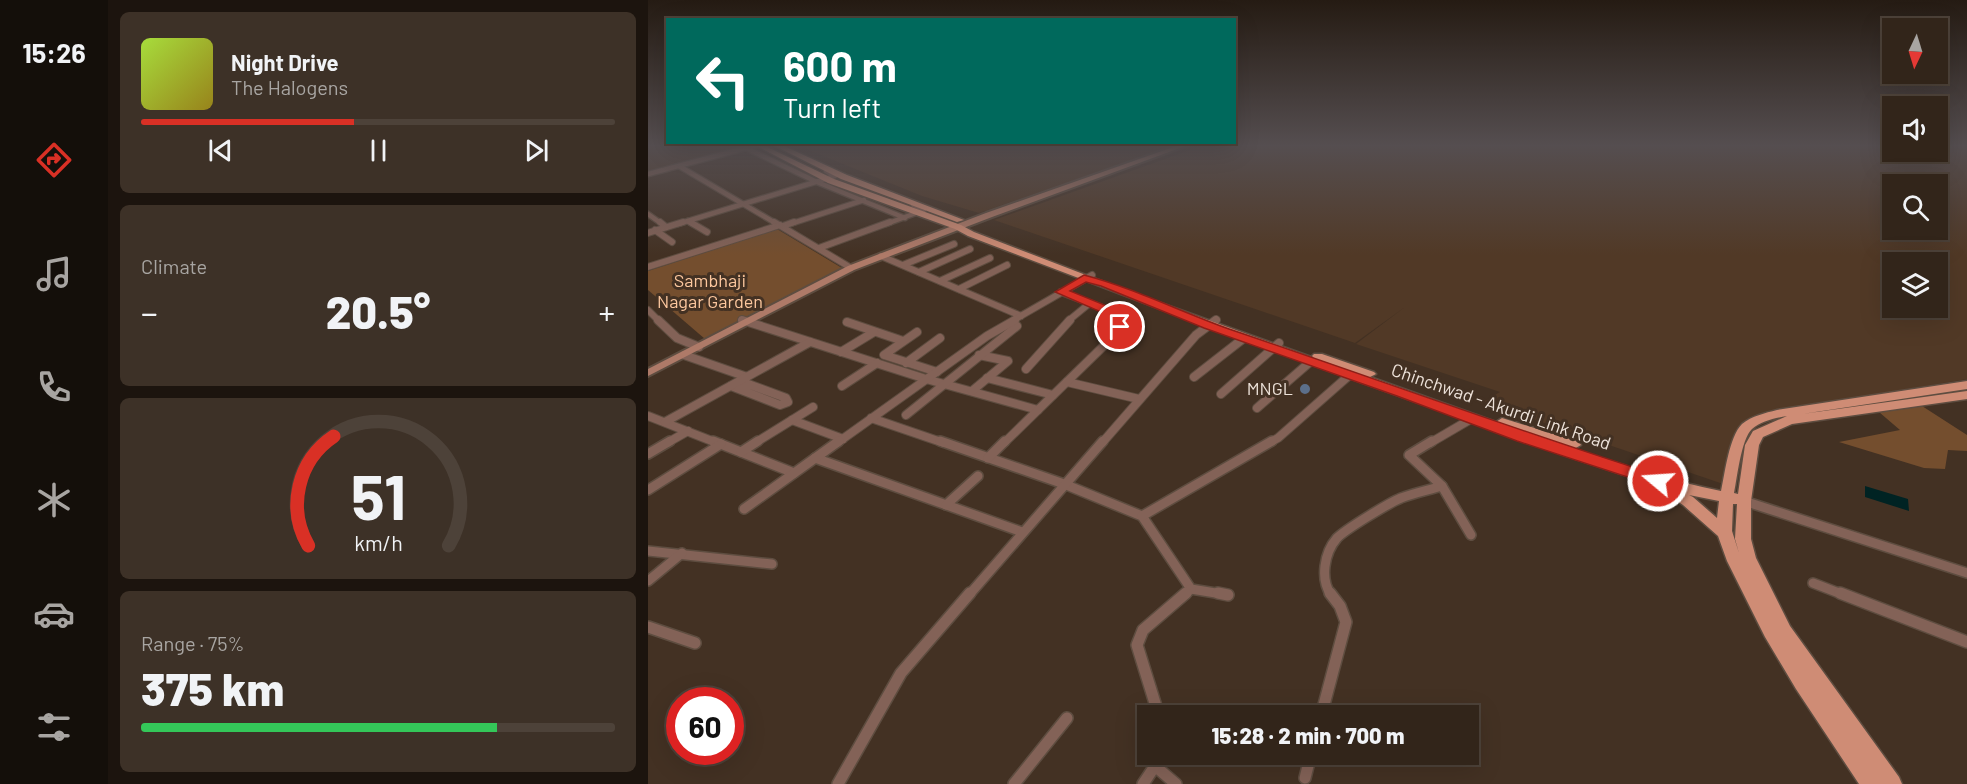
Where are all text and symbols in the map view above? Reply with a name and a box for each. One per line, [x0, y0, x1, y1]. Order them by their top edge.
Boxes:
north arrow [1882, 18, 1948, 84]
map controls [1882, 18, 1948, 318]
text: 15:26 [22, 36, 86, 68]
text: 600 m [783, 40, 897, 90]
icon: left [684, 42, 762, 120]
text: Night Drive [231, 49, 339, 75]
text: The Halogens [231, 75, 348, 99]
text: Turn left [783, 91, 881, 123]
button: sound [1882, 96, 1948, 162]
icon: previous [204, 134, 237, 167]
icon: pause [362, 134, 395, 167]
icon: next [520, 134, 553, 167]
icon: directions [33, 139, 75, 181]
button: search [1882, 174, 1948, 240]
button: layers [1882, 252, 1948, 318]
icon: music [33, 253, 75, 295]
text: Climate [141, 254, 207, 278]
park label: Sambhaji Nagar Garden [657, 269, 763, 312]
text: 20.5° [326, 284, 430, 338]
text: − [141, 292, 158, 332]
text: + [599, 292, 615, 332]
pin [1094, 301, 1145, 352]
icon: arrive [1103, 310, 1136, 343]
street label: Chinchwad - Akurdi Link Road [1389, 358, 1614, 454]
icon: phone [33, 366, 75, 408]
place label: MNGL [1247, 377, 1293, 399]
marker: MNGL [1298, 382, 1312, 396]
position arrow [1626, 449, 1690, 513]
text: 51 [350, 458, 406, 532]
icon: climate [33, 479, 75, 521]
text: km/h [354, 530, 402, 555]
icon: car [33, 593, 75, 635]
text: Range · 75% [141, 631, 245, 655]
text: 375 km [141, 661, 284, 715]
speed limit sign: 60 [666, 687, 744, 765]
icon: filters [33, 706, 75, 748]
text: 15:28 · 2 min · 700 m [1211, 722, 1405, 748]

